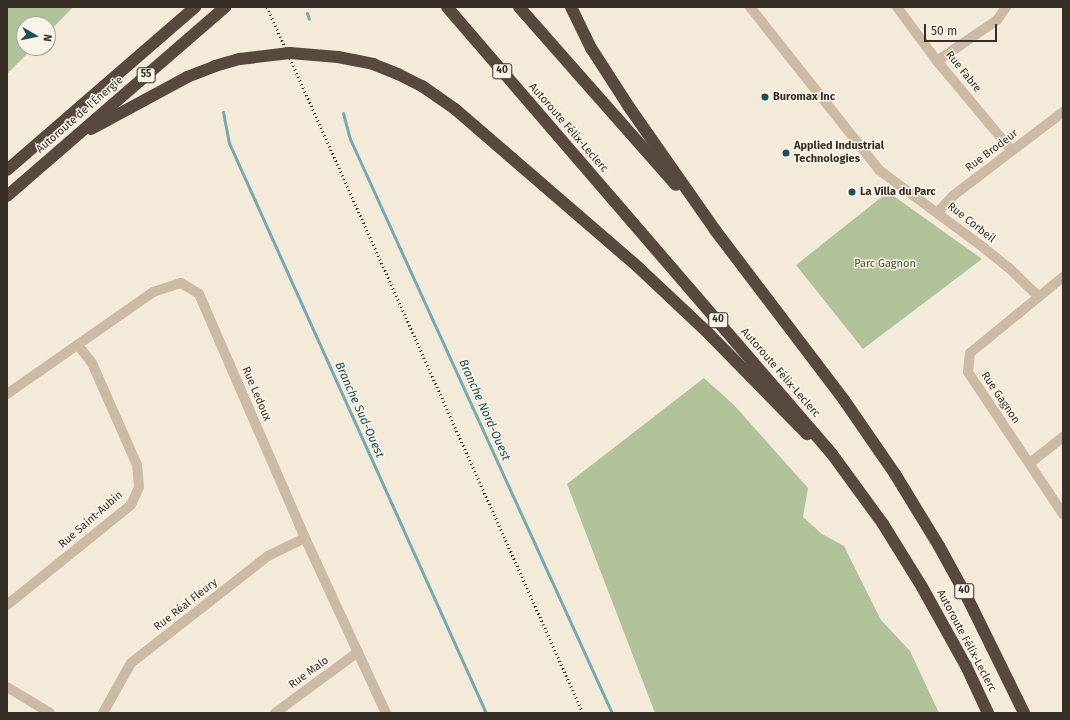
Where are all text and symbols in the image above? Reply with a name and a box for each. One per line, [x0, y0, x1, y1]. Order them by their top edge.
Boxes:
north arrow [16, 16, 56, 56]
scale bar [926, 16, 999, 42]
text: 50 m [931, 24, 957, 38]
text: N [40, 33, 54, 42]
street label: Rue Fabre [942, 49, 984, 95]
road number: 40 [492, 63, 512, 79]
road number: 55 [136, 67, 156, 83]
street label: Autoroute de l'Énergie [34, 74, 126, 156]
street label: Autoroute Félix-Leclerc [526, 81, 610, 175]
place label: Buromax Inc [773, 90, 835, 104]
marker: Buromax Inc [760, 92, 770, 102]
street label: Rue Brodeur [963, 127, 1021, 175]
place label: Applied Industrial Technologies [794, 140, 884, 166]
marker: Applied Industrial Technologies [781, 148, 791, 158]
place label: La Villa du Parc [860, 185, 936, 199]
marker: La Villa du Parc [847, 187, 857, 197]
street label: Rue Corbeil [944, 200, 998, 246]
park label: Parc Gagnon [854, 257, 916, 271]
road number: 40 [708, 312, 728, 328]
street label: Autoroute Félix-Leclerc [738, 326, 822, 420]
water label: Branche Nord-Ouest [455, 357, 513, 463]
water label: Branche Sud-Ouest [331, 360, 387, 460]
street label: Rue Ledoux [239, 365, 273, 423]
street label: Rue Gagnon [978, 370, 1022, 426]
street label: Rue Saint-Aubin [56, 489, 126, 551]
street label: Rue Réal Fleury [152, 576, 220, 634]
road number: 40 [954, 583, 974, 599]
street label: Autoroute Félix-Leclerc [933, 588, 999, 694]
street label: Rue Malo [287, 654, 331, 692]

